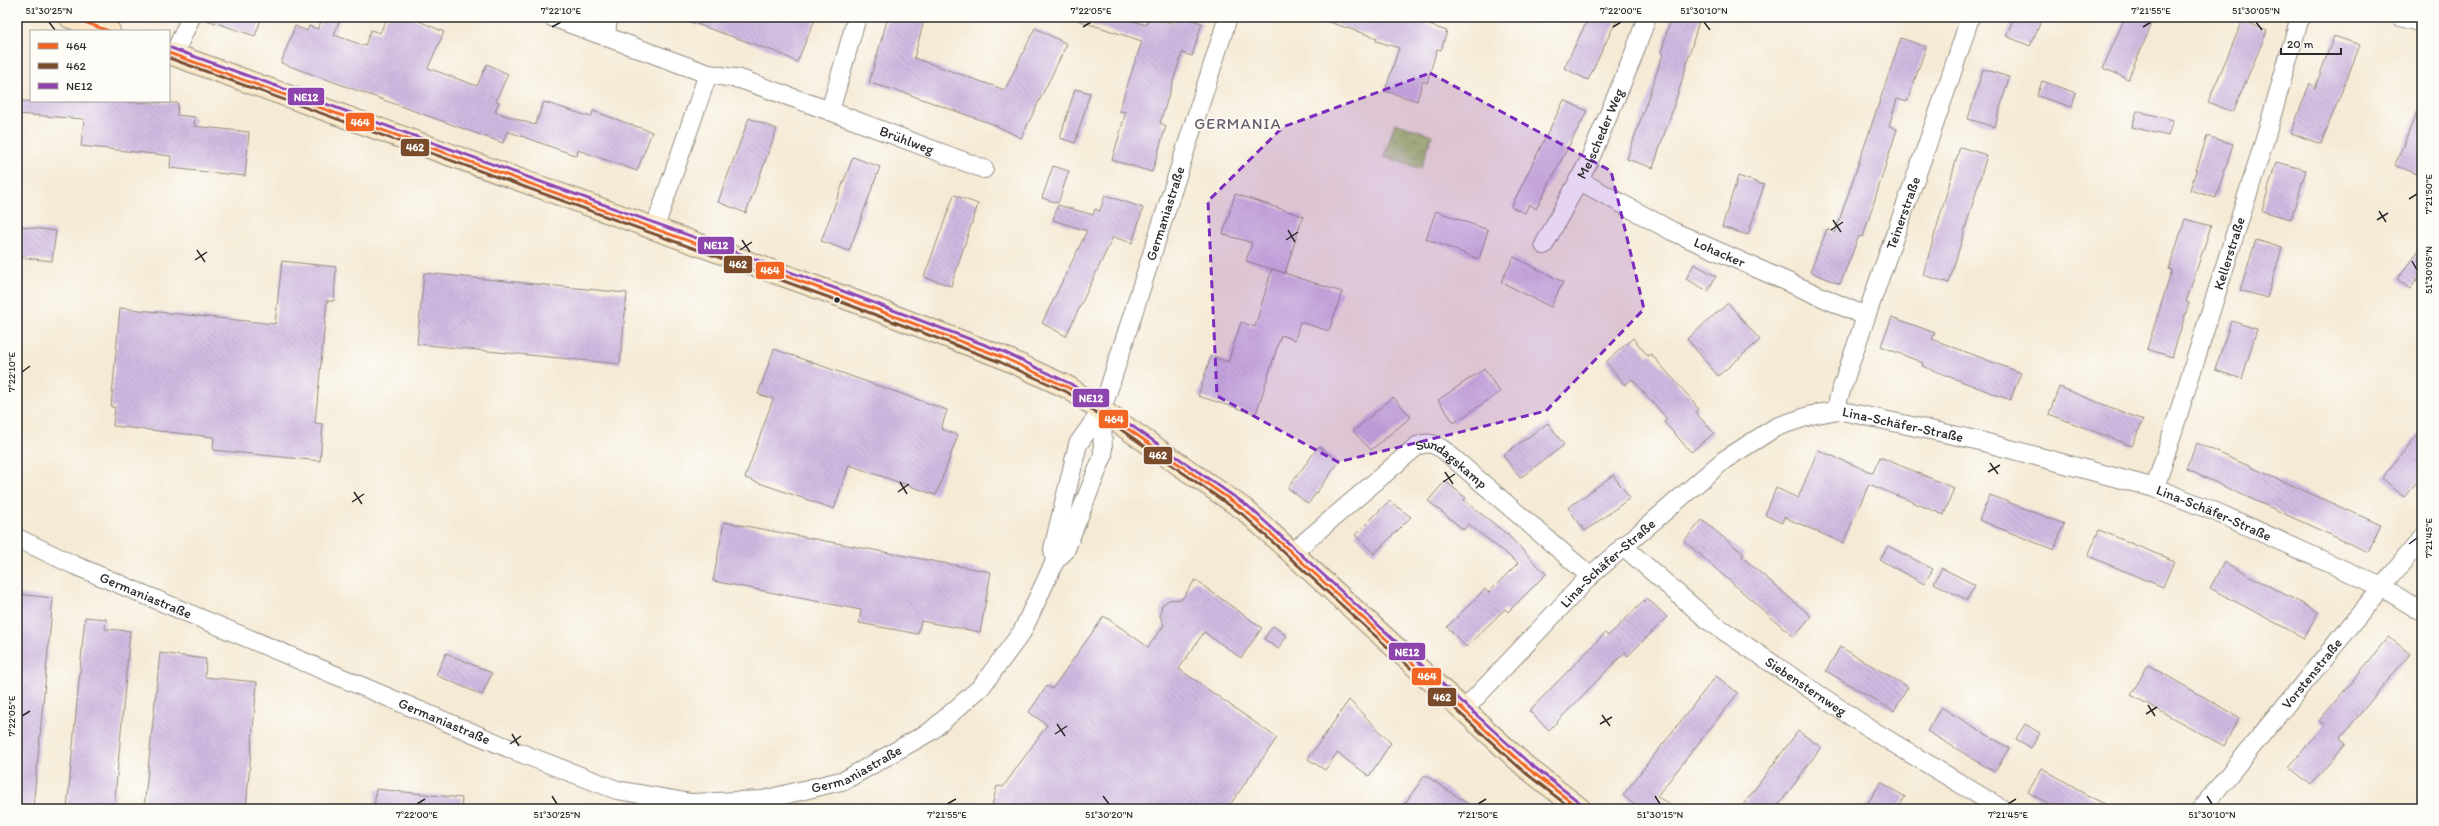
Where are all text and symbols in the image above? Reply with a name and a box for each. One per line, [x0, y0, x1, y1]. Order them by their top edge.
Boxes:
text: 51°30'25"N [25, 4, 73, 17]
text: 7°22'10"E [541, 4, 582, 17]
text: 7°22'05"E [1071, 4, 1112, 17]
text: 7°22'00"E [1600, 4, 1642, 17]
text: 51°30'10"N [1680, 4, 1728, 17]
text: 7°21'55"E [2131, 4, 2171, 17]
text: 51°30'05"N [2232, 4, 2280, 17]
legend [30, 30, 170, 102]
scale bar [2281, 30, 2341, 56]
text: 20 m [2287, 37, 2314, 51]
text: 464 [66, 39, 87, 53]
text: 462 [66, 59, 87, 73]
text: NE12 [66, 79, 93, 93]
street label: Melscheder Weg [1573, 85, 1628, 182]
line badge: NE12 [287, 87, 325, 106]
text: NE12 [294, 91, 318, 104]
line badge: 464 [345, 112, 375, 132]
district label: GERMANIA [1194, 114, 1282, 133]
text: 464 [350, 116, 370, 129]
street label: Brühlweg [877, 122, 937, 158]
line badge: 462 [400, 138, 430, 157]
text: 462 [406, 141, 424, 154]
street label: Germaniastraße [1142, 164, 1188, 263]
text: 7°21'50"E [2422, 173, 2435, 214]
street label: Teinerstraße [1882, 174, 1924, 252]
street label: Kellerstraße [2210, 215, 2248, 292]
street label: Lohacker [1691, 233, 1748, 271]
line badge: NE12 [697, 236, 735, 255]
text: NE12 [704, 239, 728, 252]
text: 51°30'05"N [2422, 246, 2435, 294]
line badge: 462 [723, 255, 753, 274]
text: 462 [729, 258, 747, 271]
line badge: 464 [755, 261, 785, 280]
text: 464 [760, 264, 780, 277]
unlabelled marker [832, 295, 842, 305]
text: 7°22'10"E [5, 351, 18, 392]
line badge: NE12 [1072, 388, 1110, 408]
text: NE12 [1079, 392, 1103, 405]
street label: Lina-Schäfer-Straße [1841, 403, 1965, 446]
line badge: 464 [1098, 409, 1129, 429]
text: 464 [1104, 413, 1124, 426]
street label: Sundagskamp [1413, 435, 1491, 492]
line badge: 462 [1143, 446, 1173, 465]
text: 462 [1149, 449, 1167, 462]
street label: Lina-Schäfer-Straße [2154, 481, 2274, 545]
street label: Lina-Schäfer-Straße [1556, 515, 1659, 611]
text: 7°21'45"E [2422, 517, 2435, 558]
street label: Germaniastraße [97, 568, 195, 622]
street label: Vorstenstraße [2278, 634, 2346, 712]
line badge: NE12 [1388, 642, 1426, 661]
text: NE12 [1395, 646, 1419, 659]
street label: Siebensternweg [1762, 653, 1851, 720]
line badge: 464 [1411, 667, 1442, 686]
text: 464 [1417, 670, 1437, 683]
line badge: 462 [1427, 687, 1457, 707]
text: 462 [1433, 691, 1451, 704]
street label: Germaniastraße [396, 694, 493, 748]
text: 7°22'05"E [5, 695, 18, 736]
street label: Germaniastraße [809, 741, 905, 796]
text: 7°22'00"E [396, 808, 438, 821]
text: 51°30'25"N [533, 808, 581, 821]
text: 7°21'55"E [927, 808, 967, 821]
text: 51°30'20"N [1085, 808, 1133, 821]
text: 7°21'50"E [1458, 808, 1499, 821]
text: 51°30'15"N [1637, 808, 1684, 821]
text: 7°21'45"E [1988, 808, 2029, 821]
text: 51°30'10"N [2188, 808, 2236, 821]

